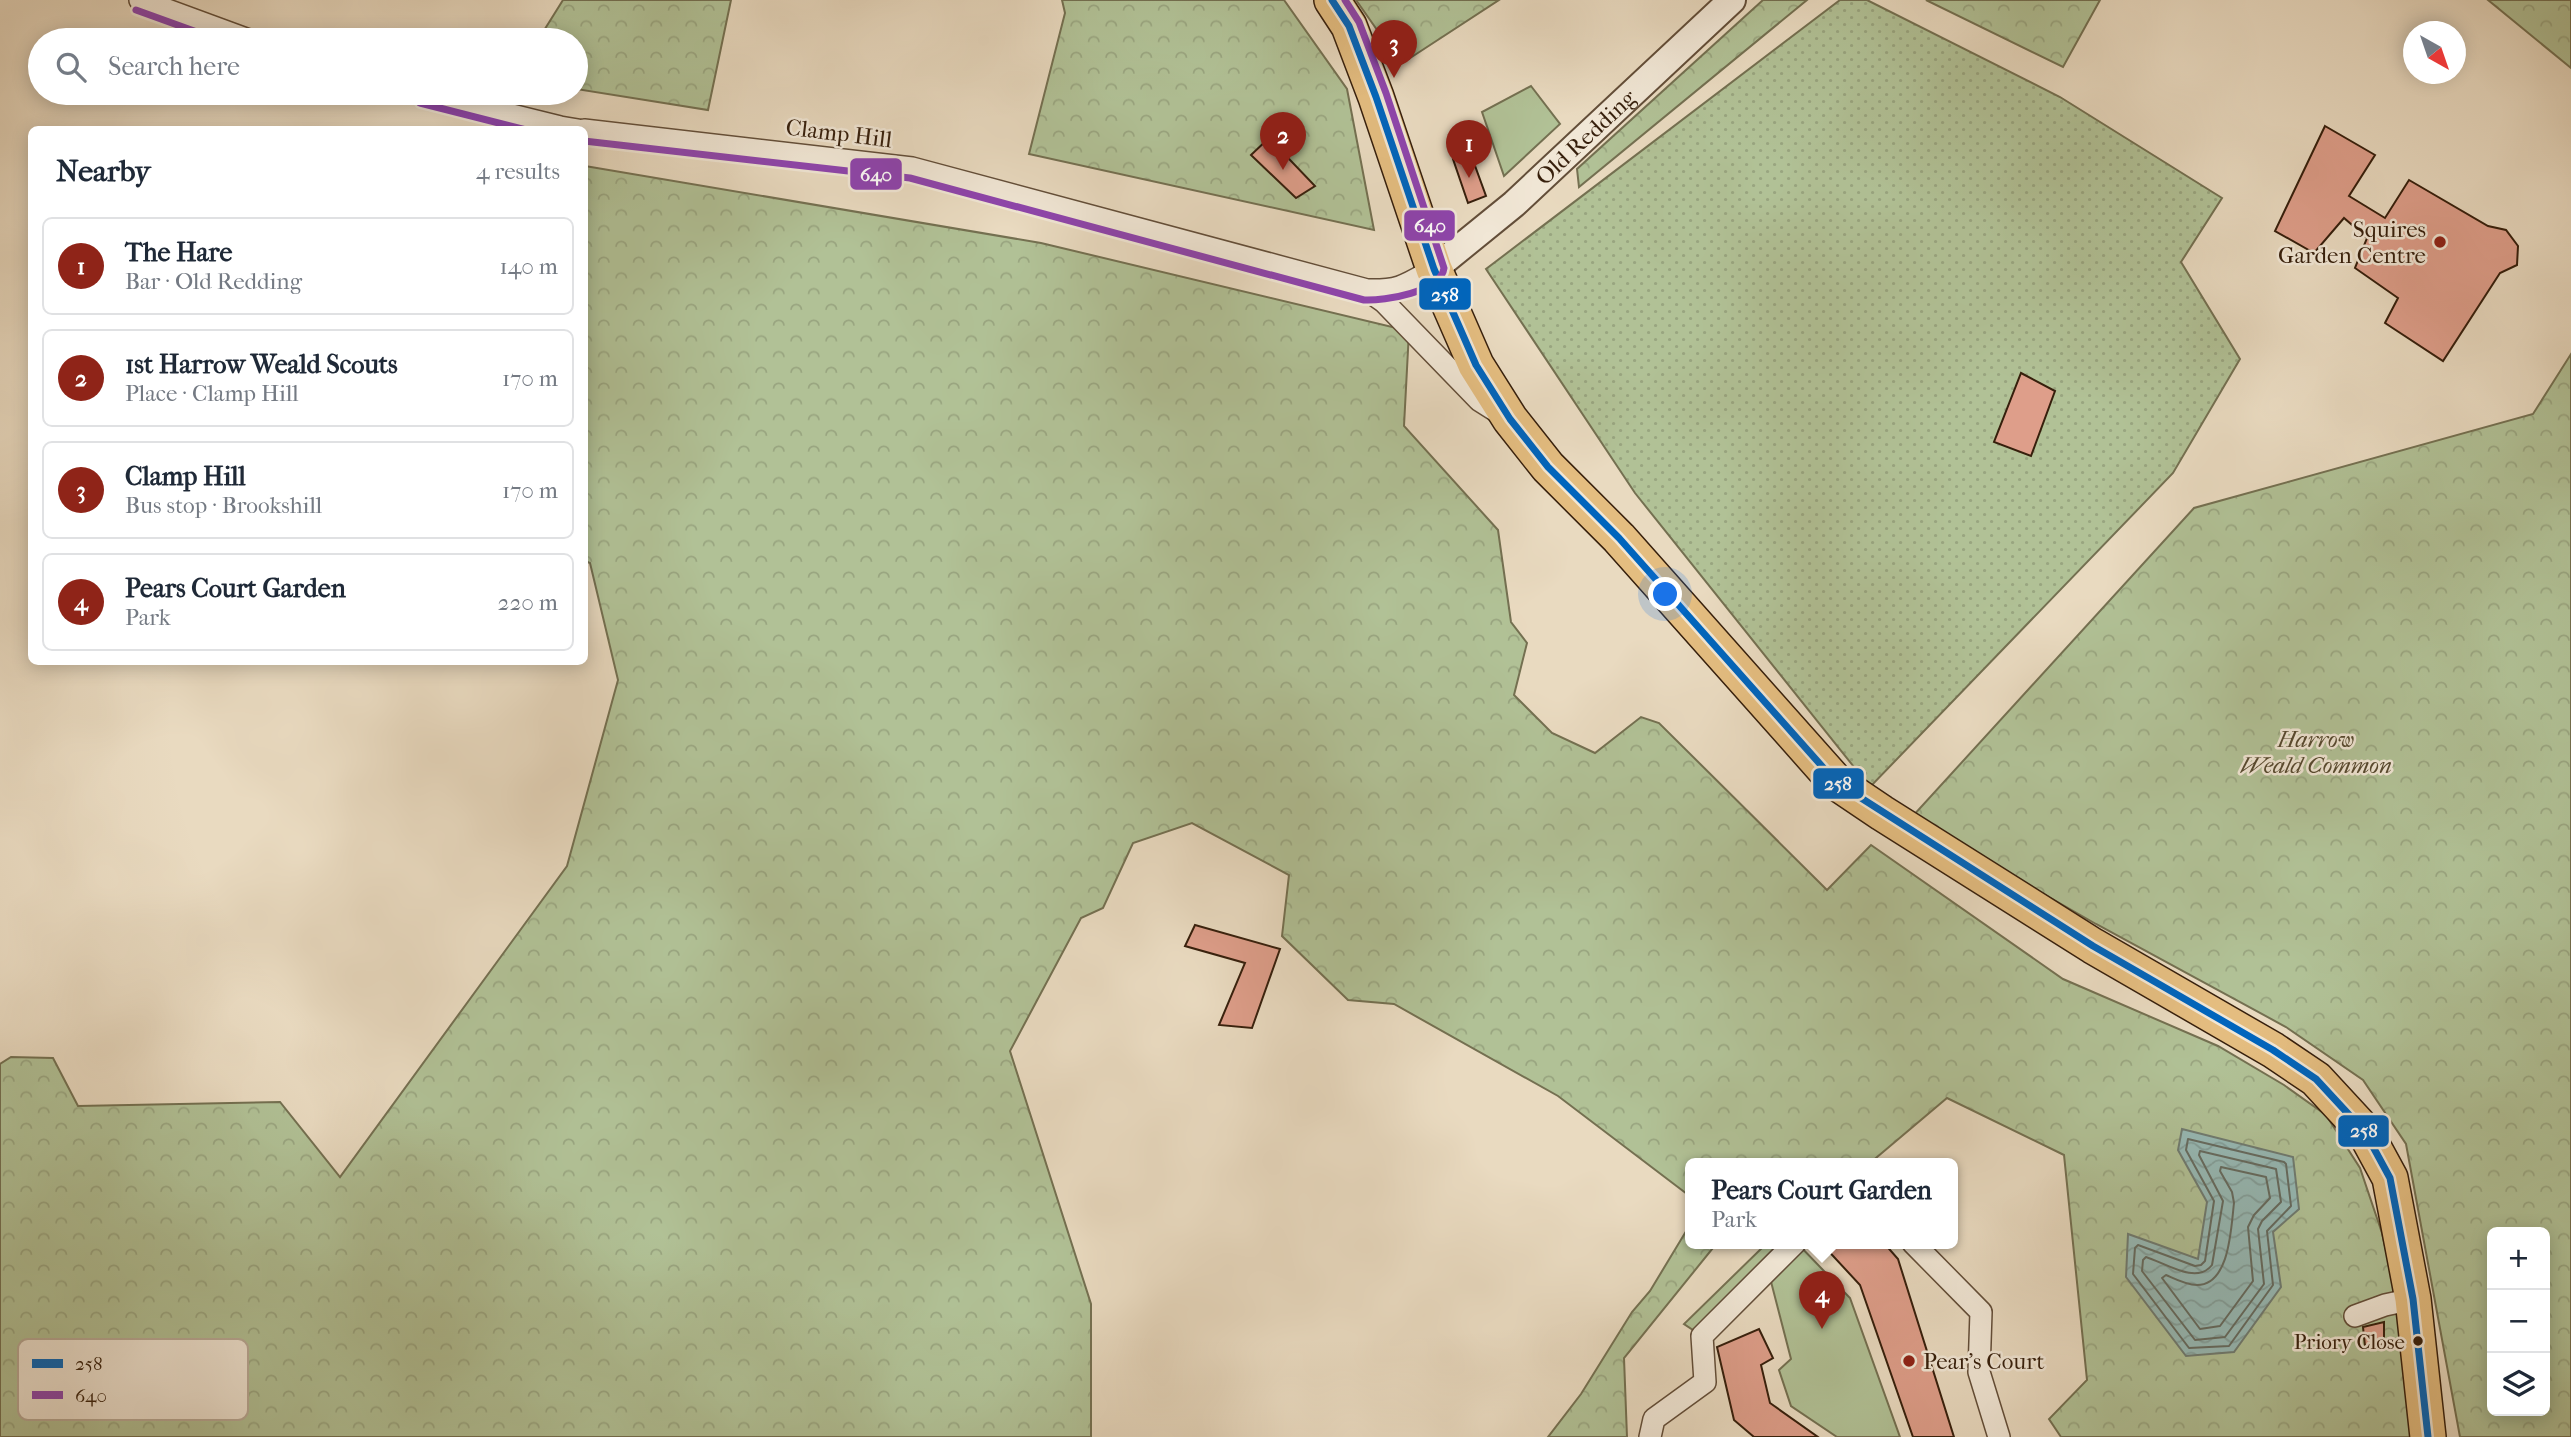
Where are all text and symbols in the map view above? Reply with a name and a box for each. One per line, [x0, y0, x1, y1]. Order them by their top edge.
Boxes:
pin: 3 [1371, 20, 1417, 78]
north arrow [2403, 21, 2466, 84]
search box [28, 28, 588, 105]
icon: search [52, 48, 90, 86]
text: Search here [108, 51, 240, 82]
street label: Old Redding [1530, 84, 1642, 191]
pin: 2 [1260, 112, 1306, 170]
street label: Clamp Hill [784, 114, 894, 153]
pin: 1 [1446, 120, 1492, 178]
text: Nearby [56, 154, 151, 189]
line badge: 640 [849, 157, 903, 191]
text: 4 results [476, 158, 560, 185]
text: 640 [860, 164, 892, 186]
line badge: 640 [1403, 209, 1456, 242]
text: 640 [1414, 215, 1446, 237]
place label: Squires Garden Centre [2278, 216, 2426, 269]
marker: Squires Garden Centre [2432, 234, 2448, 250]
text: The Hare [125, 237, 232, 268]
text: 1 [77, 253, 85, 280]
text: 140 m [499, 253, 558, 280]
text: Bar · Old Redding [125, 268, 302, 295]
line badge: 258 [1418, 277, 1472, 311]
text: 258 [1431, 284, 1459, 306]
text: 1st Harrow Weald Scouts [125, 349, 398, 380]
text: 2 [75, 365, 87, 392]
text: 170 m [502, 365, 558, 392]
text: Place · Clamp Hill [125, 380, 299, 407]
text: Clamp Hill [125, 461, 246, 492]
text: 3 [76, 477, 86, 504]
text: 170 m [502, 477, 558, 504]
text: Bus stop · Brookshill [125, 492, 322, 519]
text: Pears Court Garden [125, 573, 346, 604]
your location [1648, 577, 1682, 611]
text: 4 [74, 589, 88, 616]
text: 220 m [498, 589, 558, 616]
text: Park [125, 604, 171, 631]
park label: Harrow Weald Common [2240, 726, 2392, 779]
line badge: 258 [1812, 767, 1865, 800]
text: 258 [1824, 773, 1852, 795]
line badge: 258 [2337, 1114, 2390, 1148]
text: 258 [2350, 1120, 2378, 1142]
popup [1685, 1158, 1958, 1249]
text: Pears Court Garden [1711, 1175, 1932, 1206]
text: Park [1711, 1206, 1757, 1233]
map controls [2487, 1227, 2550, 1416]
button: + [2487, 1227, 2550, 1290]
pin: 4 [1799, 1271, 1845, 1329]
button: − [2487, 1290, 2550, 1353]
place label: Priory Close [2294, 1330, 2405, 1354]
marker: Priory Close [2411, 1334, 2425, 1348]
legend [18, 1339, 248, 1420]
place label: Pear's Court [1923, 1348, 2044, 1375]
text: 258 [75, 1353, 103, 1375]
marker: Pear's Court [1901, 1353, 1917, 1369]
button: layers [2487, 1353, 2550, 1416]
text: 640 [75, 1385, 107, 1407]

